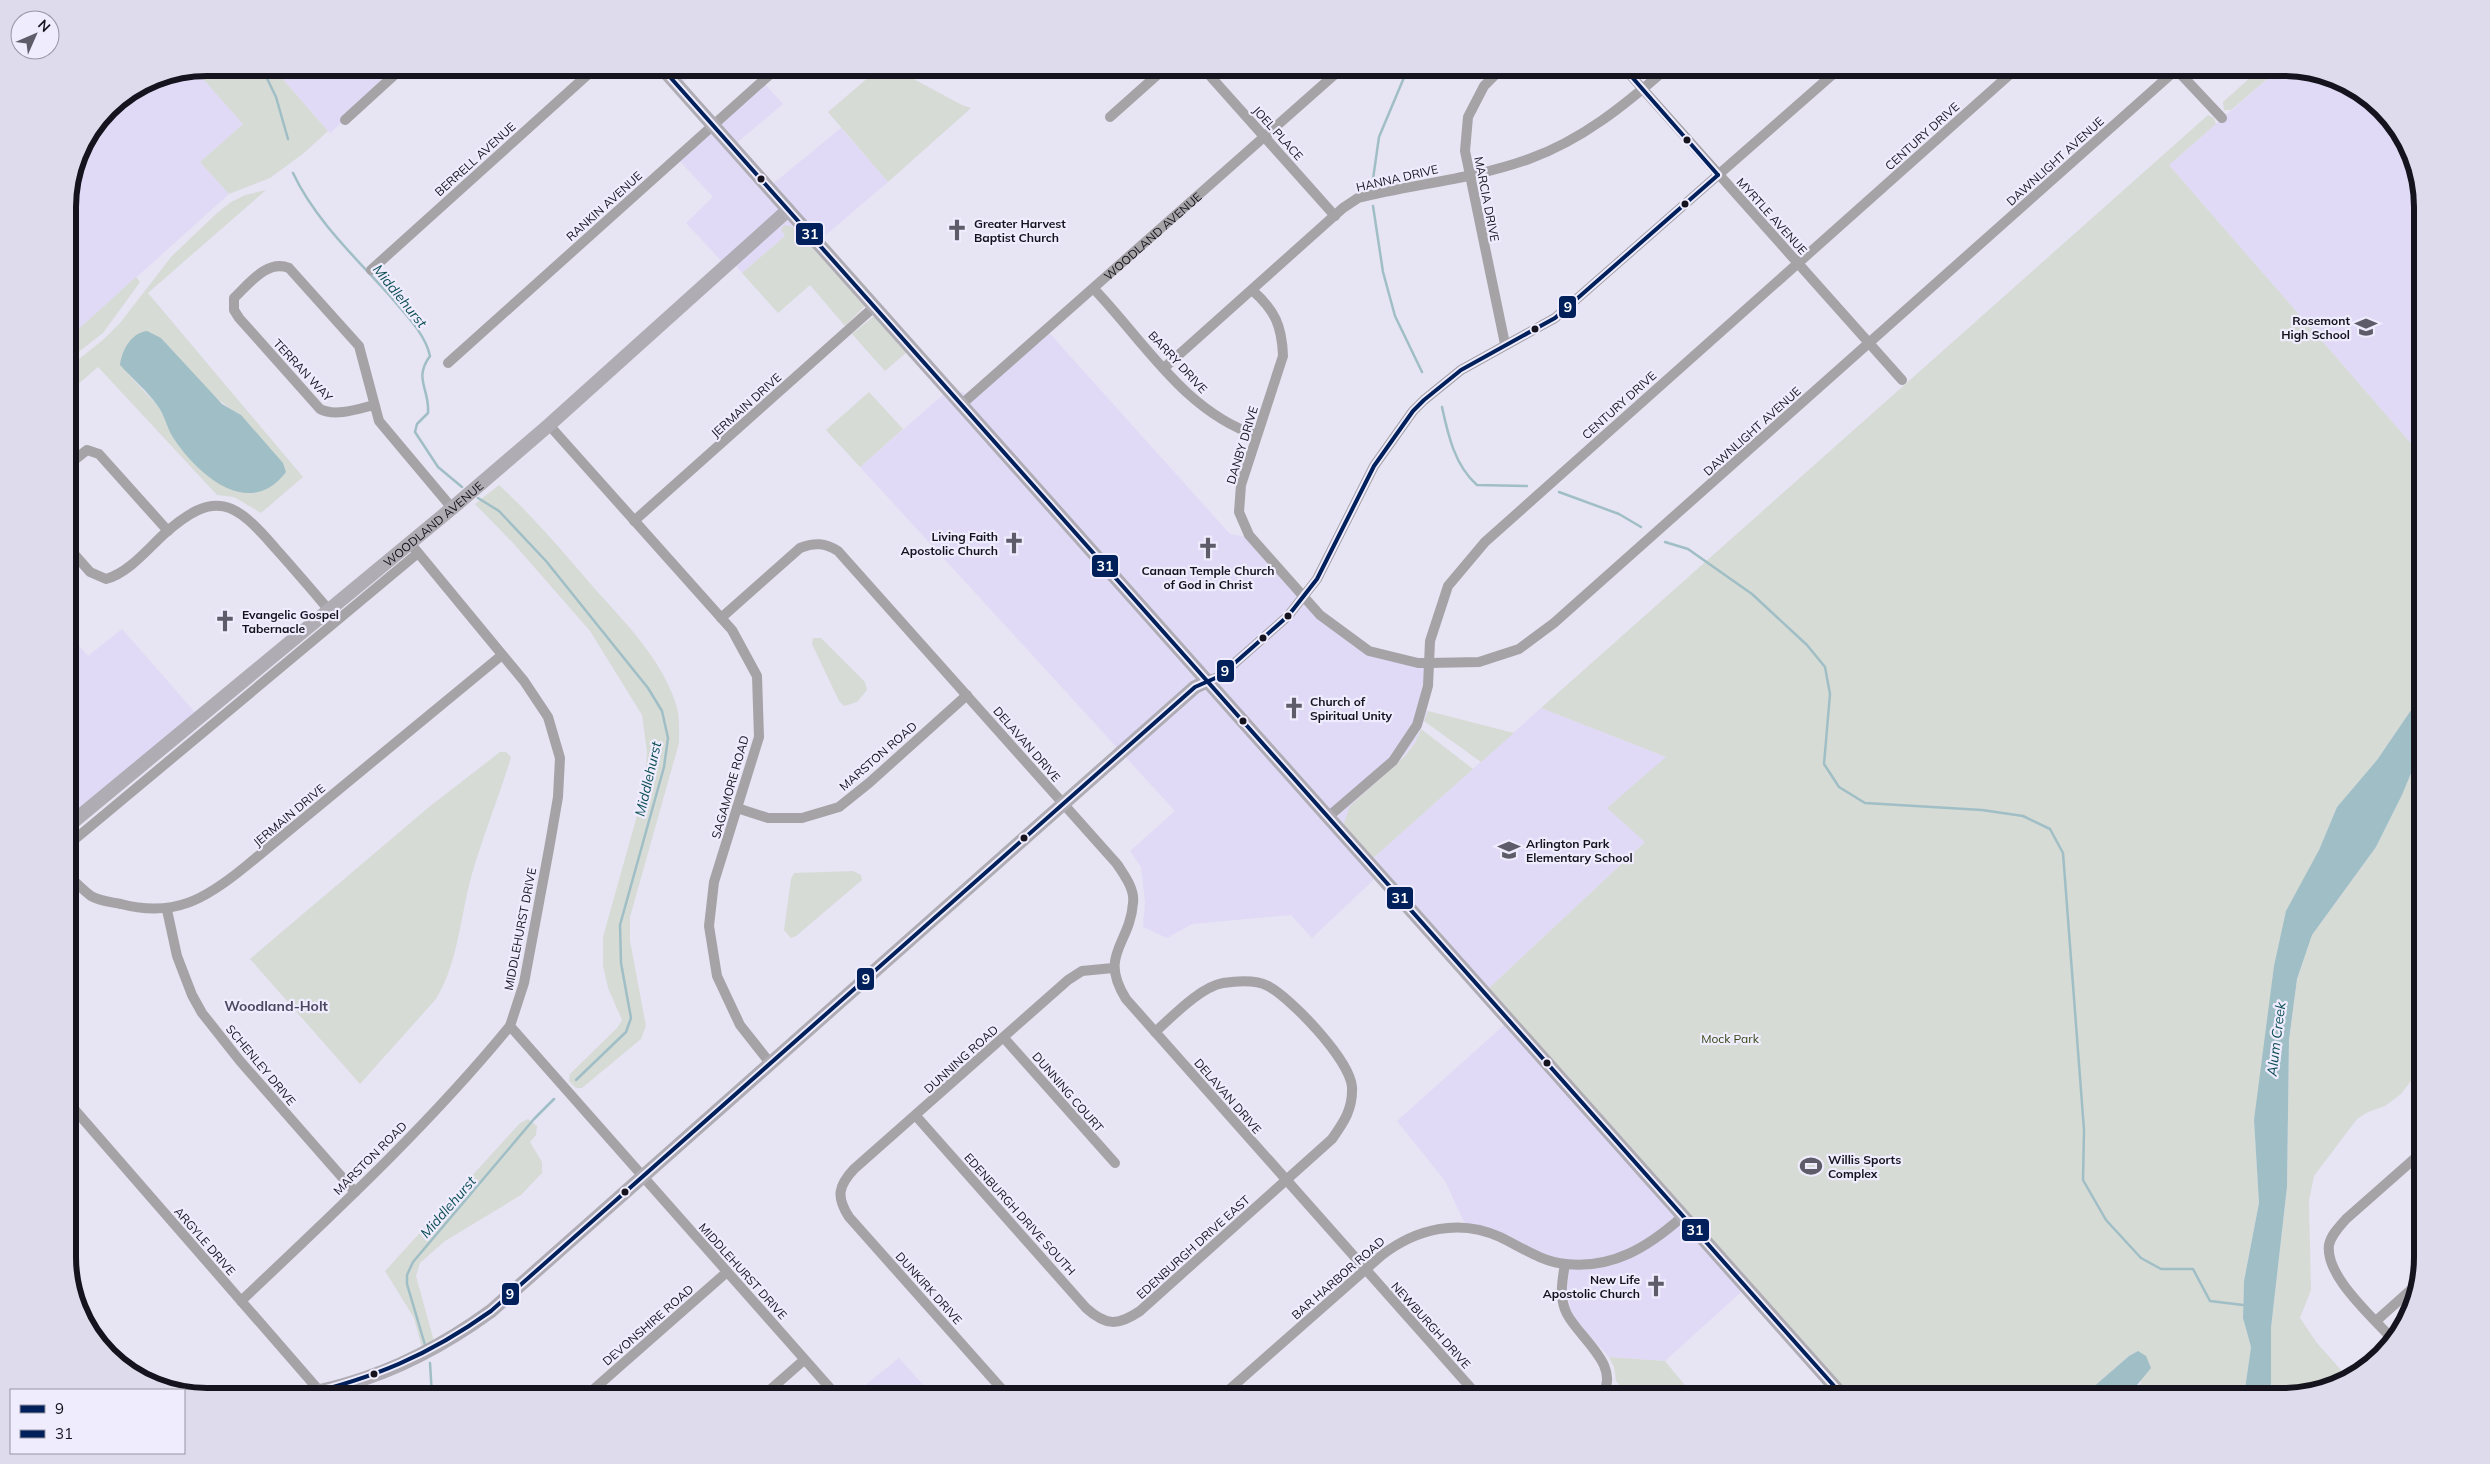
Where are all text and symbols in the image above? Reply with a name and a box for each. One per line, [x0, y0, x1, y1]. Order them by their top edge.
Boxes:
north arrow [10, 10, 60, 60]
text: N [34, 16, 54, 36]
street label: CENTURY DRIVE [1882, 99, 1962, 173]
street label: JOEL PLACE [1250, 103, 1306, 163]
street label: DAWNLIGHT AVENUE [2003, 113, 2107, 209]
street label: BERRELL AVENUE [432, 119, 518, 199]
unlabelled marker [1682, 135, 1692, 145]
street label: MARCIA DRIVE [1471, 155, 1503, 243]
street label: HANNA DRIVE [1355, 161, 1439, 195]
street label: RANKIN AVENUE [563, 168, 645, 244]
unlabelled marker [756, 174, 766, 184]
street label: MYRTLE AVENUE [1734, 175, 1810, 257]
street label: WOODLAND AVENUE [1100, 189, 1204, 283]
unlabelled marker [1680, 199, 1690, 209]
place label: Greater Harvest Baptist Church [974, 216, 1066, 245]
church icon: Greater Harvest Baptist Church [944, 217, 970, 243]
line badge: 31 [795, 222, 824, 246]
text: 31 [802, 225, 818, 243]
water label: Middlehurst [369, 261, 432, 332]
line badge: 9 [1558, 295, 1577, 319]
text: 9 [1564, 298, 1572, 316]
place label: Rosemont High School [2281, 313, 2350, 342]
school or university icon: Rosemont High School [2353, 314, 2379, 340]
unlabelled marker [1530, 324, 1540, 334]
street label: BARRY DRIVE [1145, 328, 1211, 396]
street label: TERRAN WAY [270, 336, 336, 405]
street label: CENTURY DRIVE [1579, 368, 1659, 442]
street label: JERMAIN DRIVE [708, 370, 784, 440]
street label: DAWNLIGHT AVENUE [1700, 383, 1804, 479]
street label: DANBY DRIVE [1223, 404, 1261, 486]
street label: WOODLAND AVENUE [380, 478, 486, 569]
place label: Living Faith Apostolic Church [901, 529, 998, 558]
church icon: Living Faith Apostolic Church [1001, 530, 1027, 556]
church icon: Canaan Temple Church of God in Christ [1195, 535, 1221, 561]
line badge: 31 [1091, 554, 1119, 578]
text: 31 [1097, 557, 1113, 575]
place label: Canaan Temple Church of God in Christ [1142, 563, 1274, 592]
place label: Evangelic Gospel Tabernacle [242, 607, 339, 636]
church icon: Evangelic Gospel Tabernacle [212, 608, 238, 634]
unlabelled marker [1283, 611, 1293, 621]
unlabelled marker [1258, 633, 1268, 643]
line badge: 9 [1216, 659, 1235, 683]
text: 9 [1221, 662, 1229, 680]
place label: Church of Spiritual Unity [1310, 694, 1393, 723]
church icon: Church of Spiritual Unity [1281, 695, 1307, 721]
street label: DELAVAN DRIVE [990, 703, 1064, 785]
unlabelled marker [1238, 716, 1248, 726]
street label: MARSTON ROAD [836, 718, 920, 794]
street label: SAGAMORE ROAD [708, 734, 752, 840]
water label: Middlehurst [631, 739, 666, 818]
street label: JERMAIN DRIVE [250, 781, 328, 849]
unlabelled marker [1019, 833, 1029, 843]
place label: Arlington Park Elementary School [1526, 836, 1633, 865]
school or university icon: Arlington Park Elementary School [1496, 837, 1522, 863]
street label: MIDDLEHURST DRIVE [501, 866, 539, 992]
line badge: 31 [1386, 886, 1414, 910]
text: 31 [1392, 889, 1408, 907]
line badge: 9 [856, 967, 875, 991]
text: 9 [862, 970, 870, 988]
district label: Woodland-Holt [224, 997, 329, 1015]
water label: Alum Creek [2262, 1000, 2290, 1078]
street label: SCHENLEY DRIVE [223, 1022, 299, 1108]
street label: DUNNING ROAD [921, 1022, 1001, 1096]
park label: Mock Park [1701, 1031, 1760, 1046]
street label: DUNNING COURT [1029, 1049, 1107, 1136]
street label: DELAVAN DRIVE [1191, 1055, 1265, 1137]
unlabelled marker [1542, 1058, 1552, 1068]
street label: MARSTON ROAD [330, 1118, 410, 1198]
street label: EDENBURGH DRIVE SOUTH [961, 1150, 1079, 1278]
place label: Willis Sports Complex [1828, 1152, 1901, 1181]
sports icon: Willis Sports Complex [1798, 1153, 1824, 1179]
water label: Middlehurst [416, 1172, 480, 1242]
unlabelled marker [620, 1187, 630, 1197]
street label: EDENBURGH DRIVE EAST [1133, 1192, 1253, 1302]
street label: ARGYLE DRIVE [171, 1204, 239, 1278]
line badge: 31 [1681, 1218, 1710, 1242]
street label: MIDDLEHURST DRIVE [696, 1220, 790, 1322]
text: 31 [1687, 1221, 1703, 1239]
street label: BAR HARBOR ROAD [1288, 1233, 1388, 1323]
street label: DUNKIRK DRIVE [893, 1249, 965, 1327]
place label: New Life Apostolic Church [1543, 1272, 1640, 1301]
church icon: New Life Apostolic Church [1643, 1273, 1669, 1299]
street label: NEWBURGH DRIVE [1388, 1279, 1474, 1371]
street label: DEVONSHIRE ROAD [599, 1281, 697, 1369]
line badge: 9 [501, 1282, 520, 1306]
text: 9 [506, 1285, 514, 1303]
unlabelled marker [369, 1369, 379, 1379]
legend [10, 1389, 185, 1454]
text: 9 [55, 1399, 64, 1418]
text: 31 [55, 1424, 73, 1443]

